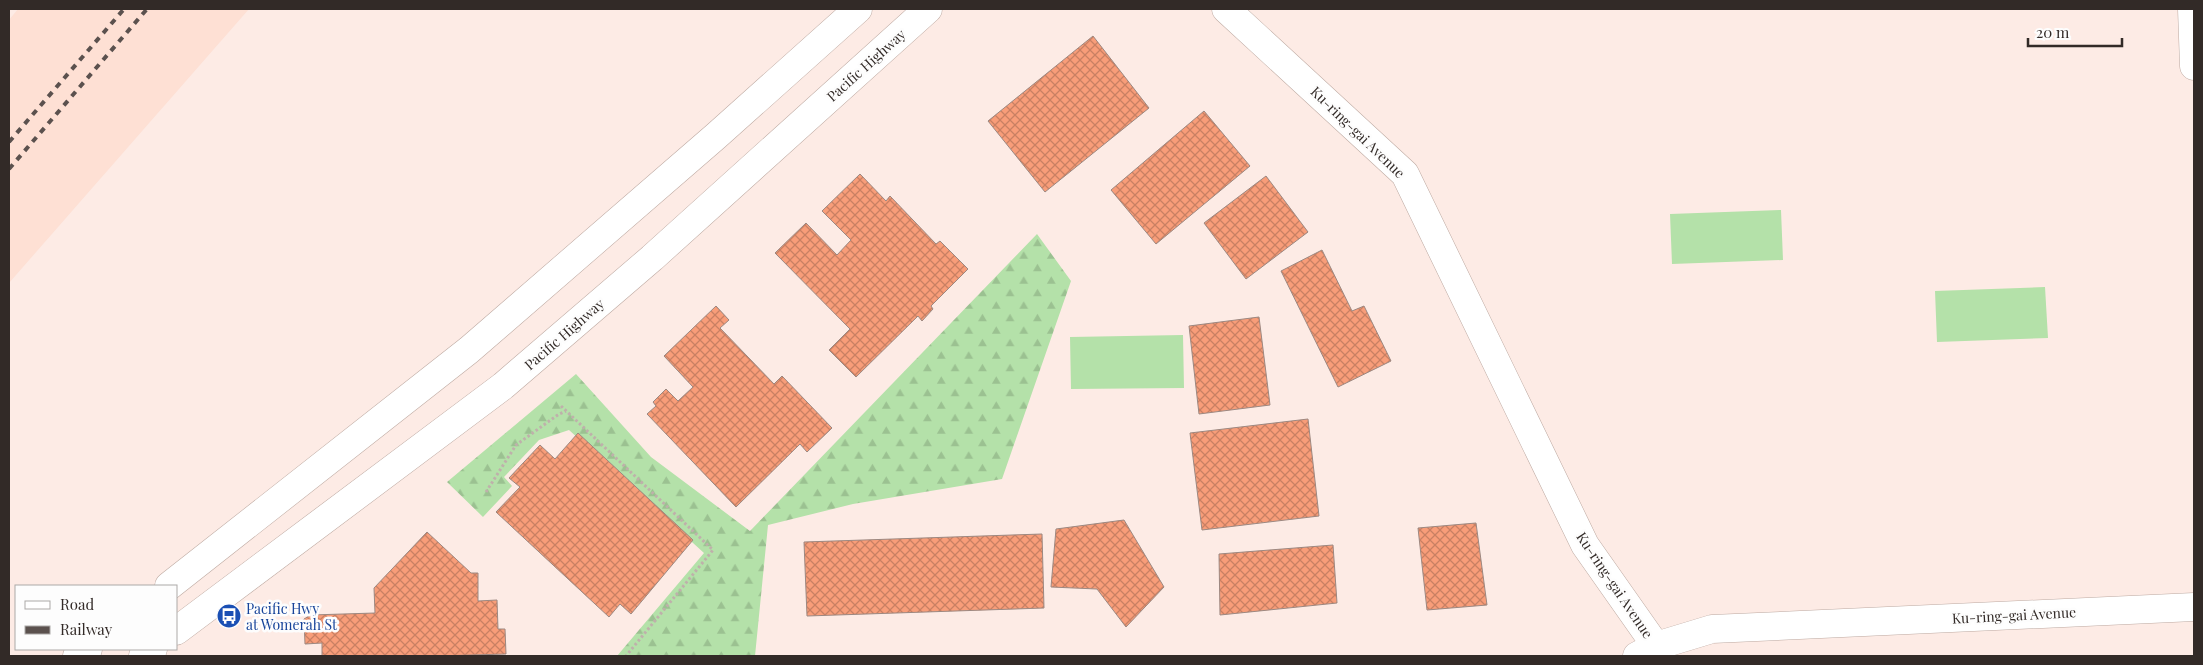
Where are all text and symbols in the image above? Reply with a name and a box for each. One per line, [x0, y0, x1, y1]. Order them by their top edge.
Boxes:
scale bar [2028, 15, 2122, 47]
text: 20 m [2036, 22, 2070, 42]
street label: Pacific Highway [823, 25, 909, 105]
street label: Ku-ring-gai Avenue [1307, 82, 1409, 182]
street label: Pacific Highway [520, 294, 608, 374]
street label: Ku-ring-gai Avenue [1572, 528, 1658, 642]
legend [15, 585, 178, 650]
text: Road [60, 594, 94, 614]
place label: Pacific Hwy at Womerah St [246, 599, 338, 634]
street label: Ku-ring-gai Avenue [1951, 602, 2077, 628]
bus stop icon: Pacific Hwy at Womerah St [216, 603, 242, 629]
text: Railway [60, 619, 113, 639]

